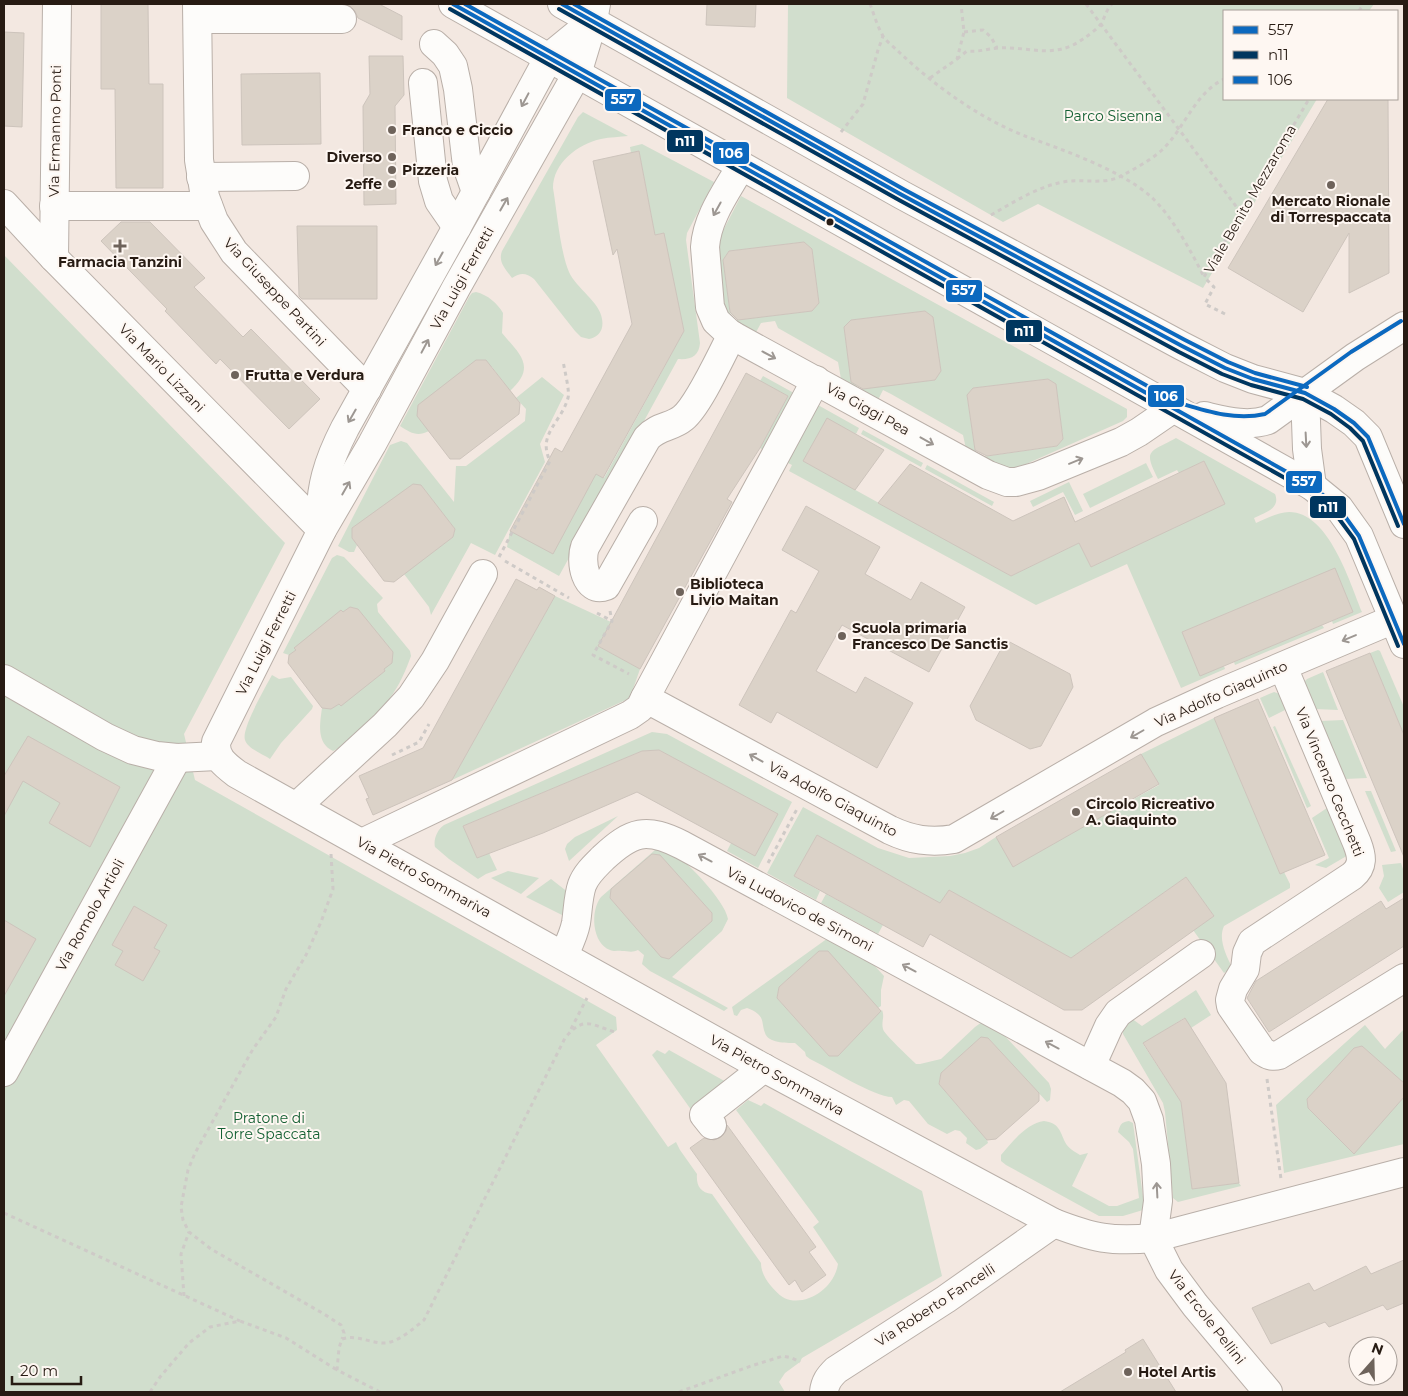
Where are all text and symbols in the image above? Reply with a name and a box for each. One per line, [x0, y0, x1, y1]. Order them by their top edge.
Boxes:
legend [1223, 10, 1398, 100]
text: 557 [1268, 20, 1294, 39]
text: n11 [1268, 45, 1289, 64]
street label: Via Ermanno Ponti [45, 65, 65, 197]
text: 106 [1268, 70, 1292, 89]
line badge: 557 [604, 88, 642, 112]
text: 557 [610, 90, 636, 108]
one-way arrow [520, 93, 530, 107]
park label: Parco Sisenna [1064, 107, 1162, 125]
place label: Franco e Ciccio [402, 121, 513, 139]
street label: Viale Benito Mezzaroma [1200, 121, 1300, 277]
marker: Franco e Ciccio [386, 124, 398, 136]
line badge: n11 [666, 129, 704, 153]
text: n11 [675, 132, 695, 150]
line badge: 106 [712, 141, 750, 165]
text: 106 [719, 144, 743, 162]
place label: Diverso [327, 148, 382, 166]
marker: Diverso [386, 151, 398, 163]
place label: Pizzeria [402, 161, 459, 179]
marker: Pizzeria [386, 164, 398, 176]
place label: 2effe [345, 175, 382, 193]
marker: 2effe [386, 178, 398, 190]
marker: Mercato Rionale di Torrespaccata [1325, 179, 1337, 191]
place label: Mercato Rionale di Torrespaccata [1271, 192, 1391, 226]
one-way arrow [499, 197, 509, 211]
one-way arrow [712, 201, 722, 215]
unlabelled marker [825, 217, 835, 227]
street label: Via Luigi Ferretti [426, 223, 498, 333]
street label: Via Giuseppe Partini [220, 234, 330, 350]
marker: Farmacia Tanzini [114, 240, 126, 252]
one-way arrow [434, 251, 444, 265]
place label: Farmacia Tanzini [58, 253, 182, 271]
line badge: 557 [945, 279, 983, 303]
text: 557 [951, 281, 977, 299]
line badge: n11 [1005, 319, 1043, 343]
street label: Via Mario Lizzani [115, 320, 209, 416]
text: n11 [1014, 322, 1034, 340]
one-way arrow [421, 339, 430, 354]
one-way arrow [762, 350, 777, 360]
place label: Frutta e Verdura [245, 366, 364, 384]
marker: Frutta e Verdura [229, 369, 241, 381]
street label: Via Giggi Pea [823, 379, 913, 439]
line badge: 106 [1147, 384, 1185, 408]
text: 106 [1154, 387, 1178, 405]
one-way arrow [346, 408, 356, 422]
one-way arrow [1302, 431, 1311, 447]
one-way arrow [920, 437, 934, 447]
one-way arrow [1068, 456, 1083, 465]
line badge: 557 [1285, 470, 1323, 494]
text: 557 [1291, 472, 1317, 490]
one-way arrow [341, 481, 351, 495]
line badge: n11 [1309, 495, 1347, 519]
text: n11 [1318, 498, 1338, 516]
place label: Biblioteca Livio Maitan [690, 575, 779, 609]
marker: Biblioteca Livio Maitan [674, 586, 686, 598]
street label: Via Luigi Ferretti [232, 588, 300, 698]
place label: Scuola primaria Francesco De Sanctis [852, 619, 1009, 653]
marker: Scuola primaria Francesco De Sanctis [836, 630, 848, 642]
one-way arrow [1342, 634, 1357, 644]
street label: Via Adolfo Giaquinto [1152, 657, 1290, 731]
street label: Via Vincenzo Cecchetti [1292, 705, 1368, 859]
one-way arrow [1130, 729, 1144, 739]
one-way arrow [749, 752, 763, 762]
street label: Via Adolfo Giaquinto [765, 757, 901, 841]
place label: Circolo Ricreativo A. Giaquinto [1085, 795, 1215, 829]
marker: Circolo Ricreativo A. Giaquinto [1070, 806, 1082, 818]
one-way arrow [990, 811, 1004, 821]
street label: Via Pietro Sommariva [353, 832, 495, 922]
one-way arrow [698, 852, 712, 862]
street label: Via Romolo Artioli [52, 856, 128, 974]
street label: Via Ludovico de Simoni [724, 863, 876, 955]
one-way arrow [902, 963, 917, 972]
street label: Via Pietro Sommariva [706, 1030, 848, 1120]
one-way arrow [1045, 1040, 1060, 1050]
park label: Pratone di Torre Spaccata [218, 1109, 321, 1143]
one-way arrow [1153, 1182, 1162, 1198]
street label: Via Roberto Fancelli [872, 1259, 998, 1351]
street label: Via Ercole Pellini [1164, 1266, 1250, 1368]
north arrow [1348, 1336, 1398, 1386]
text: N [1369, 1338, 1386, 1359]
scale bar [12, 1354, 81, 1386]
text: 20 m [20, 1361, 58, 1380]
place label: Hotel Artis [1138, 1363, 1217, 1381]
marker: Hotel Artis [1122, 1366, 1134, 1378]

